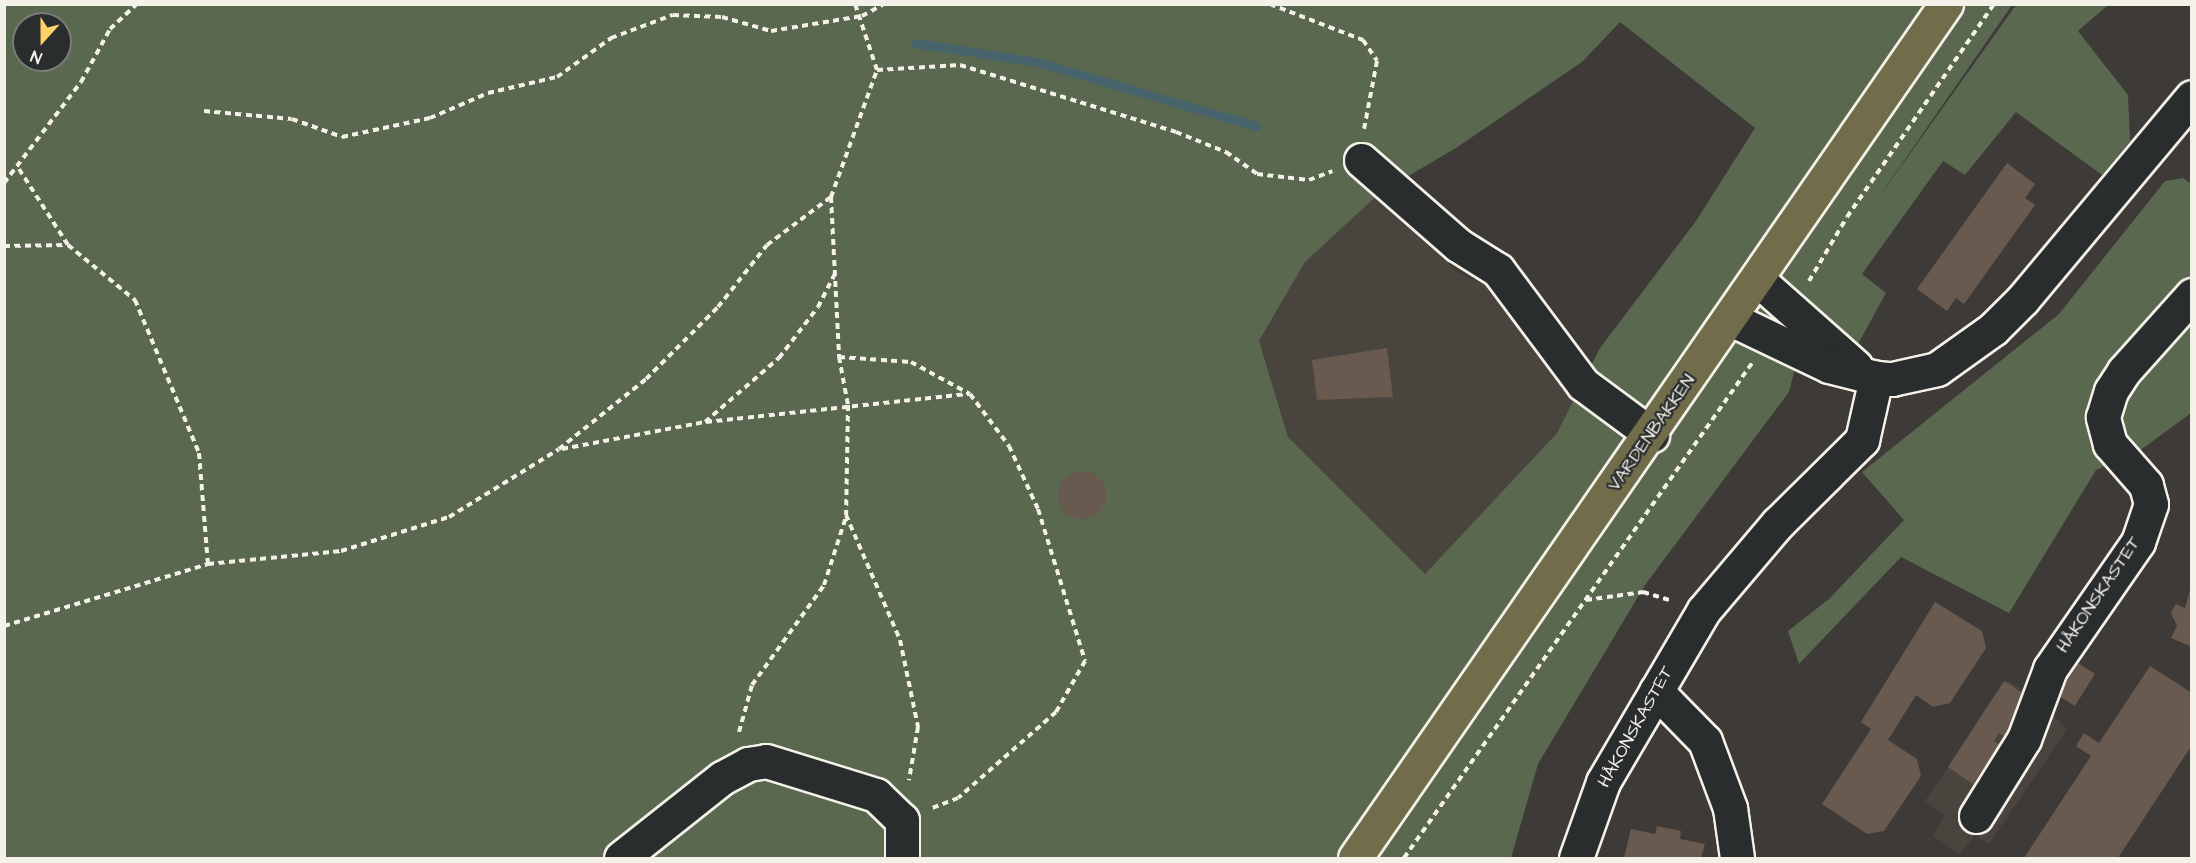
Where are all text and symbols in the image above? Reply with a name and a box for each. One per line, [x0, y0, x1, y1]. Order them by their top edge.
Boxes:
north arrow [12, 12, 72, 72]
text: N [28, 45, 45, 69]
street label: VARDENBAKKEN [1604, 371, 1700, 495]
street label: HÅKONSKASTET [2052, 533, 2146, 657]
street label: HÅKONSKASTET [1594, 663, 1678, 791]

